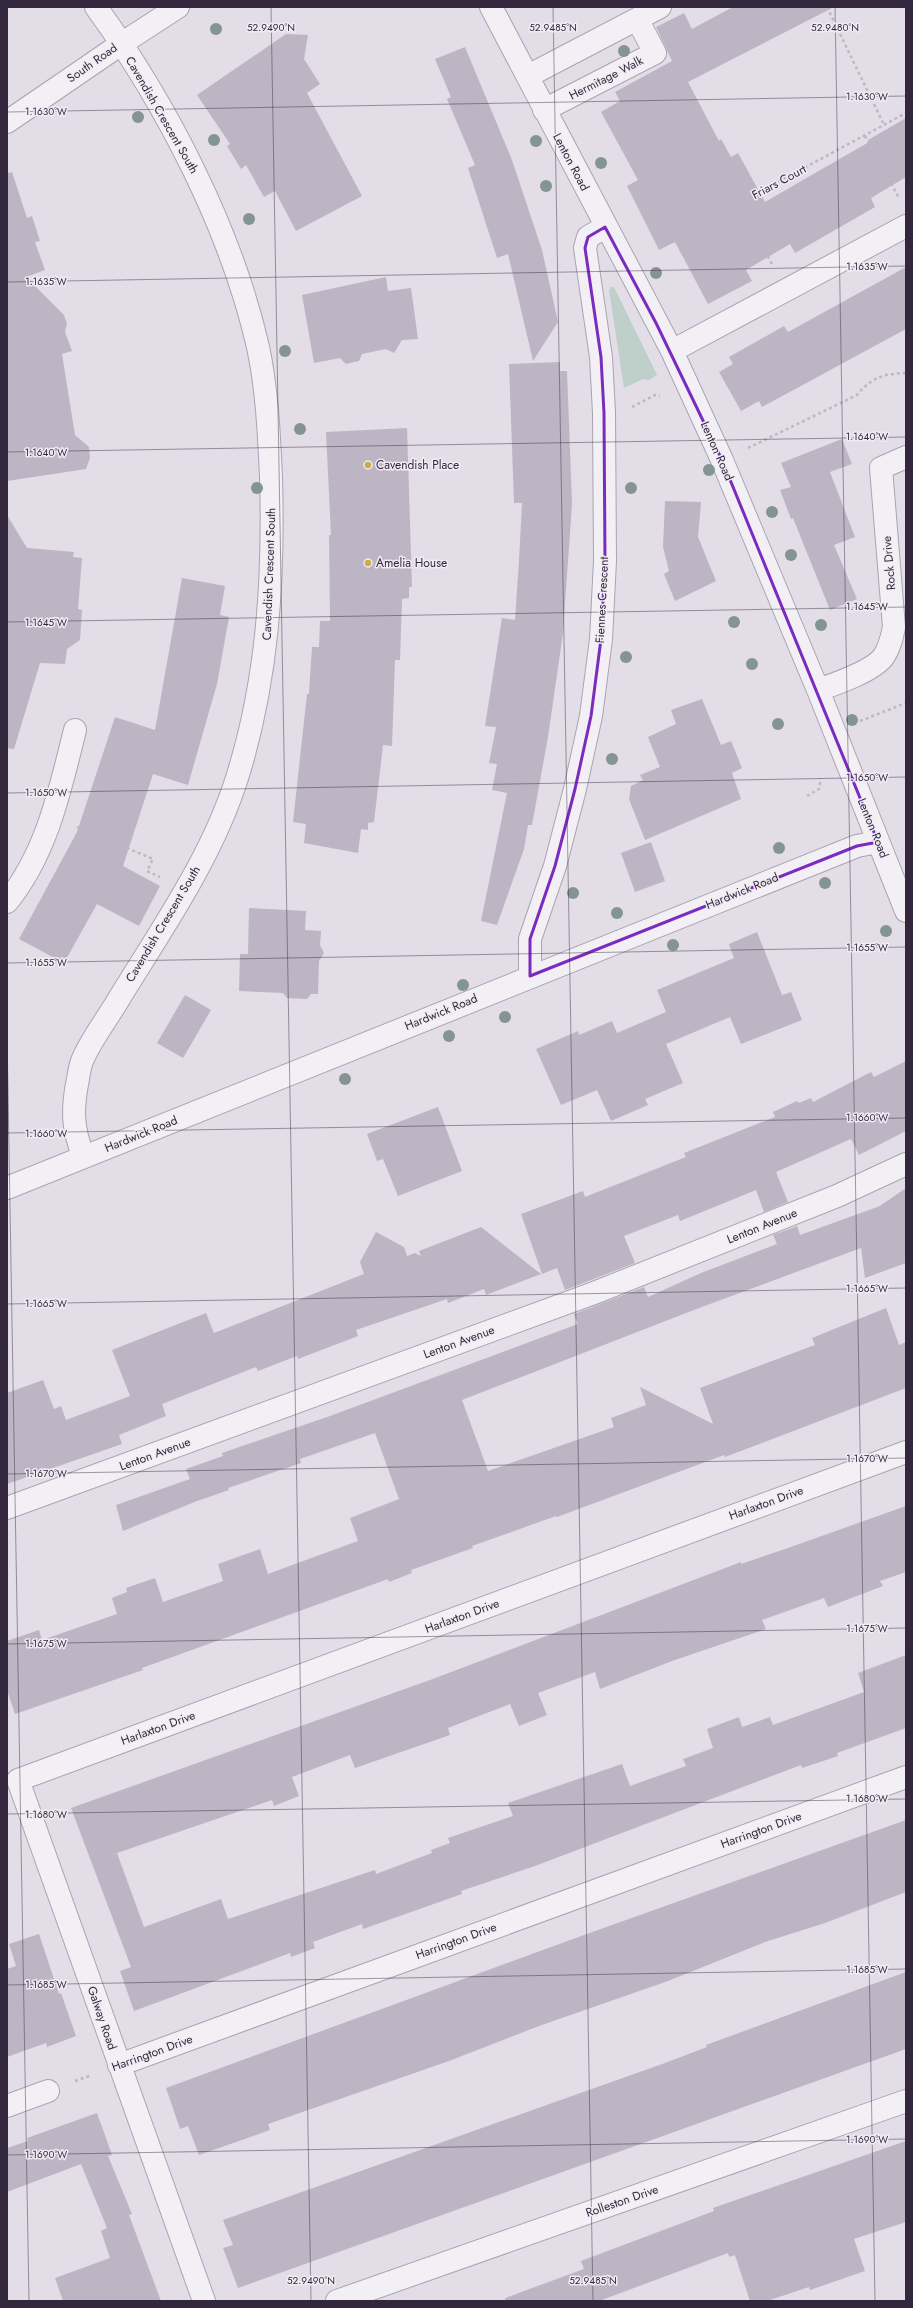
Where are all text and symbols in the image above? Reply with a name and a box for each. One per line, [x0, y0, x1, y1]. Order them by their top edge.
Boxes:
text: 52.9490°N [247, 20, 295, 35]
text: 52.9485°N [529, 20, 577, 35]
text: 52.9480°N [811, 20, 859, 35]
street label: South Road [63, 39, 121, 87]
street label: Hermitage Walk [566, 51, 647, 104]
street label: Cavendish Crescent South [121, 53, 203, 177]
text: 1.1630°W [846, 89, 888, 104]
text: 1.1630°W [25, 104, 67, 119]
street label: Lenton Road [548, 130, 594, 194]
street label: Friars Court [749, 160, 810, 204]
text: 1.1635°W [846, 259, 888, 274]
text: 1.1635°W [25, 274, 67, 289]
street label: Lenton Road [696, 419, 738, 483]
text: 1.1640°W [846, 429, 888, 444]
text: 1.1640°W [25, 445, 67, 460]
place label: Cavendish Place [376, 456, 459, 474]
marker: Cavendish Place [363, 460, 373, 470]
street label: Cavendish Crescent South [258, 507, 280, 641]
street label: Rock Drive [878, 535, 900, 591]
place label: Amelia House [376, 554, 447, 572]
street label: Fiennes Crescent [591, 556, 613, 644]
marker: Amelia House [363, 558, 373, 568]
text: 1.1645°W [846, 599, 888, 614]
text: 1.1645°W [25, 615, 67, 630]
text: 1.1650°W [846, 770, 888, 785]
text: 1.1650°W [25, 785, 67, 800]
street label: Lenton Road [853, 795, 893, 861]
street label: Cavendish Crescent South [121, 862, 205, 986]
street label: Hardwick Road [703, 868, 781, 914]
text: 1.1655°W [846, 940, 888, 955]
text: 1.1655°W [25, 955, 67, 970]
street label: Hardwick Road [402, 989, 480, 1035]
text: 1.1660°W [846, 1110, 888, 1125]
street label: Hardwick Road [102, 1111, 180, 1157]
text: 1.1660°W [25, 1126, 67, 1141]
street label: Lenton Avenue [724, 1204, 800, 1248]
text: 1.1665°W [846, 1281, 888, 1296]
text: 1.1665°W [25, 1296, 67, 1311]
street label: Lenton Avenue [421, 1321, 497, 1363]
street label: Lenton Avenue [117, 1433, 193, 1475]
text: 1.1670°W [846, 1451, 888, 1466]
text: 1.1670°W [25, 1466, 67, 1481]
street label: Harlaxton Drive [726, 1481, 806, 1525]
street label: Harlaxton Drive [422, 1594, 502, 1638]
text: 1.1675°W [846, 1621, 888, 1636]
text: 1.1675°W [25, 1636, 67, 1651]
street label: Harlaxton Drive [118, 1706, 198, 1750]
text: 1.1680°W [846, 1791, 888, 1806]
text: 1.1680°W [25, 1807, 67, 1822]
street label: Harrington Drive [718, 1807, 804, 1853]
street label: Harrington Drive [413, 1918, 499, 1964]
text: 1.1685°W [846, 1962, 888, 1977]
text: 1.1685°W [25, 1977, 67, 1992]
street label: Galway Road [83, 1984, 121, 2052]
street label: Harrington Drive [109, 2030, 195, 2076]
text: 1.1690°W [846, 2132, 888, 2147]
text: 1.1690°W [25, 2147, 67, 2162]
street label: Rolleston Drive [583, 2180, 661, 2222]
text: 52.9490°N [287, 2273, 335, 2288]
text: 52.9485°N [569, 2273, 617, 2288]

